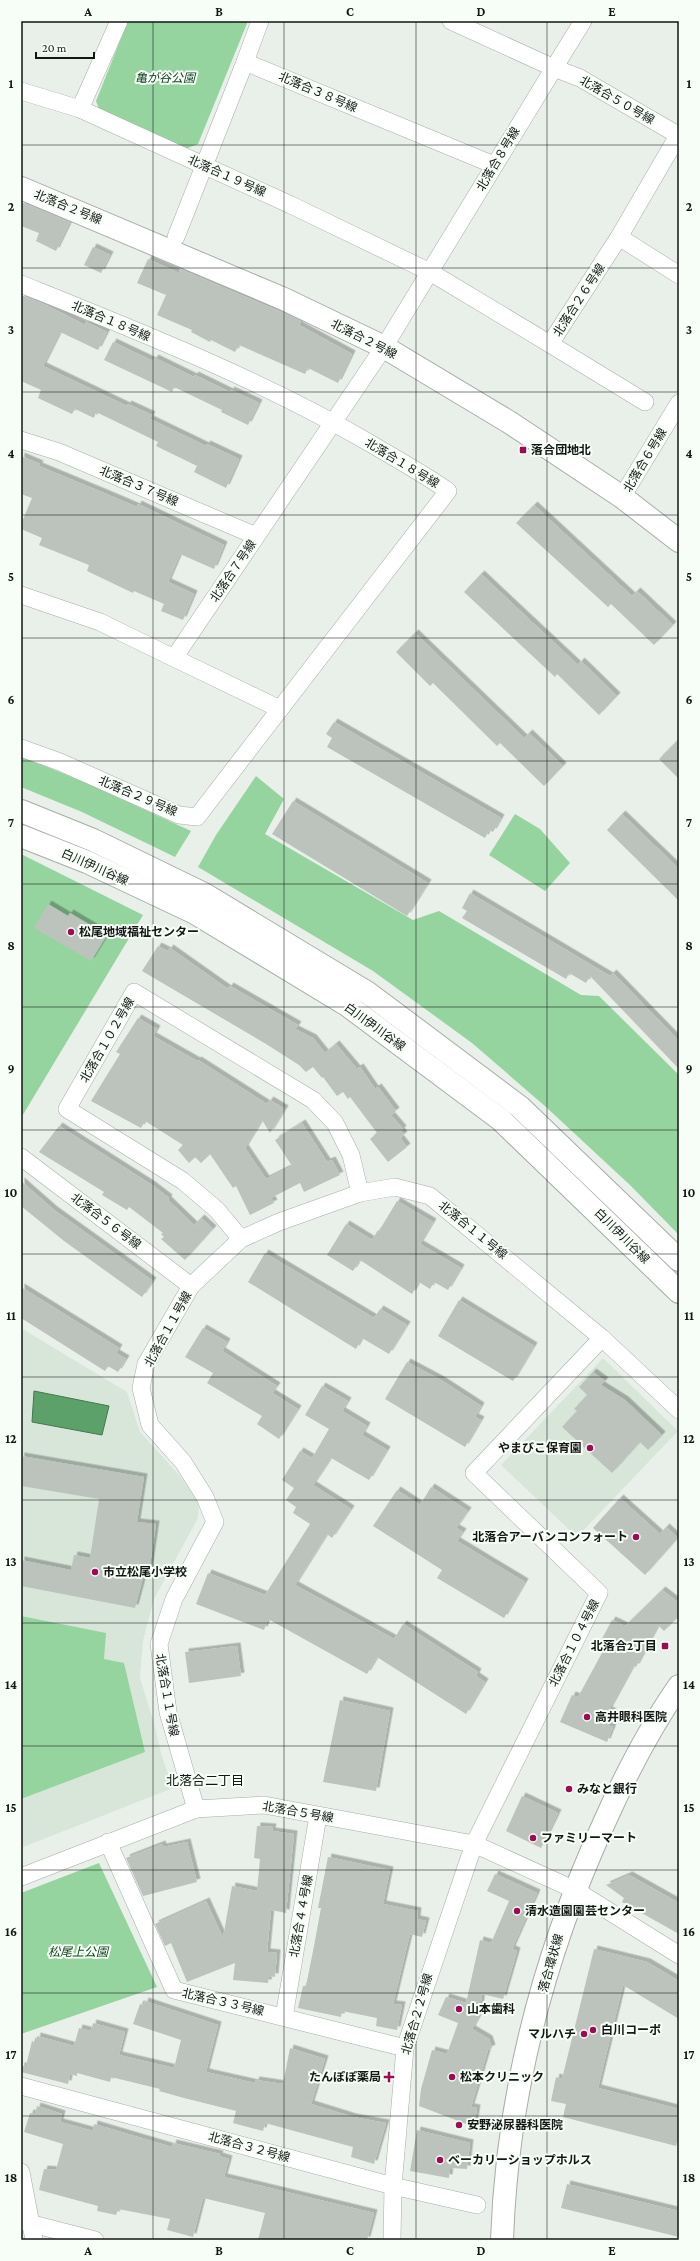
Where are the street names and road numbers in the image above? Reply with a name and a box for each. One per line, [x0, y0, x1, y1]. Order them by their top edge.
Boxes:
street label: 北落合３８号線 [277, 69, 359, 115]
street label: 北落合５０号線 [577, 73, 657, 127]
street label: 北落合８号線 [473, 125, 523, 193]
street label: 北落合１９号線 [186, 153, 268, 199]
street label: 北落合２号線 [32, 187, 104, 227]
street label: 北落合２６号線 [550, 261, 608, 339]
street label: 北落合１８号線 [70, 298, 152, 344]
street label: 北落合２号線 [329, 316, 399, 362]
street label: 北落合６号線 [620, 426, 670, 494]
street label: 北落合１８号線 [362, 435, 442, 491]
street label: 北落合３７号線 [98, 463, 180, 509]
street label: 北落合７号線 [207, 537, 259, 605]
street label: 北落合２９号線 [97, 773, 179, 819]
street label: 白川伊川谷線 [59, 846, 131, 888]
street label: 北落合１０２号線 [77, 995, 137, 1085]
street label: 白川伊川谷線 [342, 1000, 408, 1054]
street label: 北落合５６号線 [68, 1190, 144, 1252]
street label: 北落合１１号線 [436, 1198, 510, 1262]
street label: 白川伊川谷線 [592, 1206, 652, 1266]
street label: 北落合１１号線 [142, 1289, 194, 1369]
street label: 北落合１０４号線 [546, 1597, 602, 1689]
street label: 北落合１１号線 [153, 1652, 181, 1738]
street label: 北落合５号線 [261, 1799, 335, 1825]
street label: 北落合４４号線 [287, 1873, 315, 1959]
street label: 落合環状線 [536, 1932, 566, 1994]
street label: 北落合２２号線 [399, 1972, 435, 2056]
street label: 北落合３３号線 [180, 1986, 266, 2018]
street label: 北落合３２号線 [207, 2129, 291, 2165]

